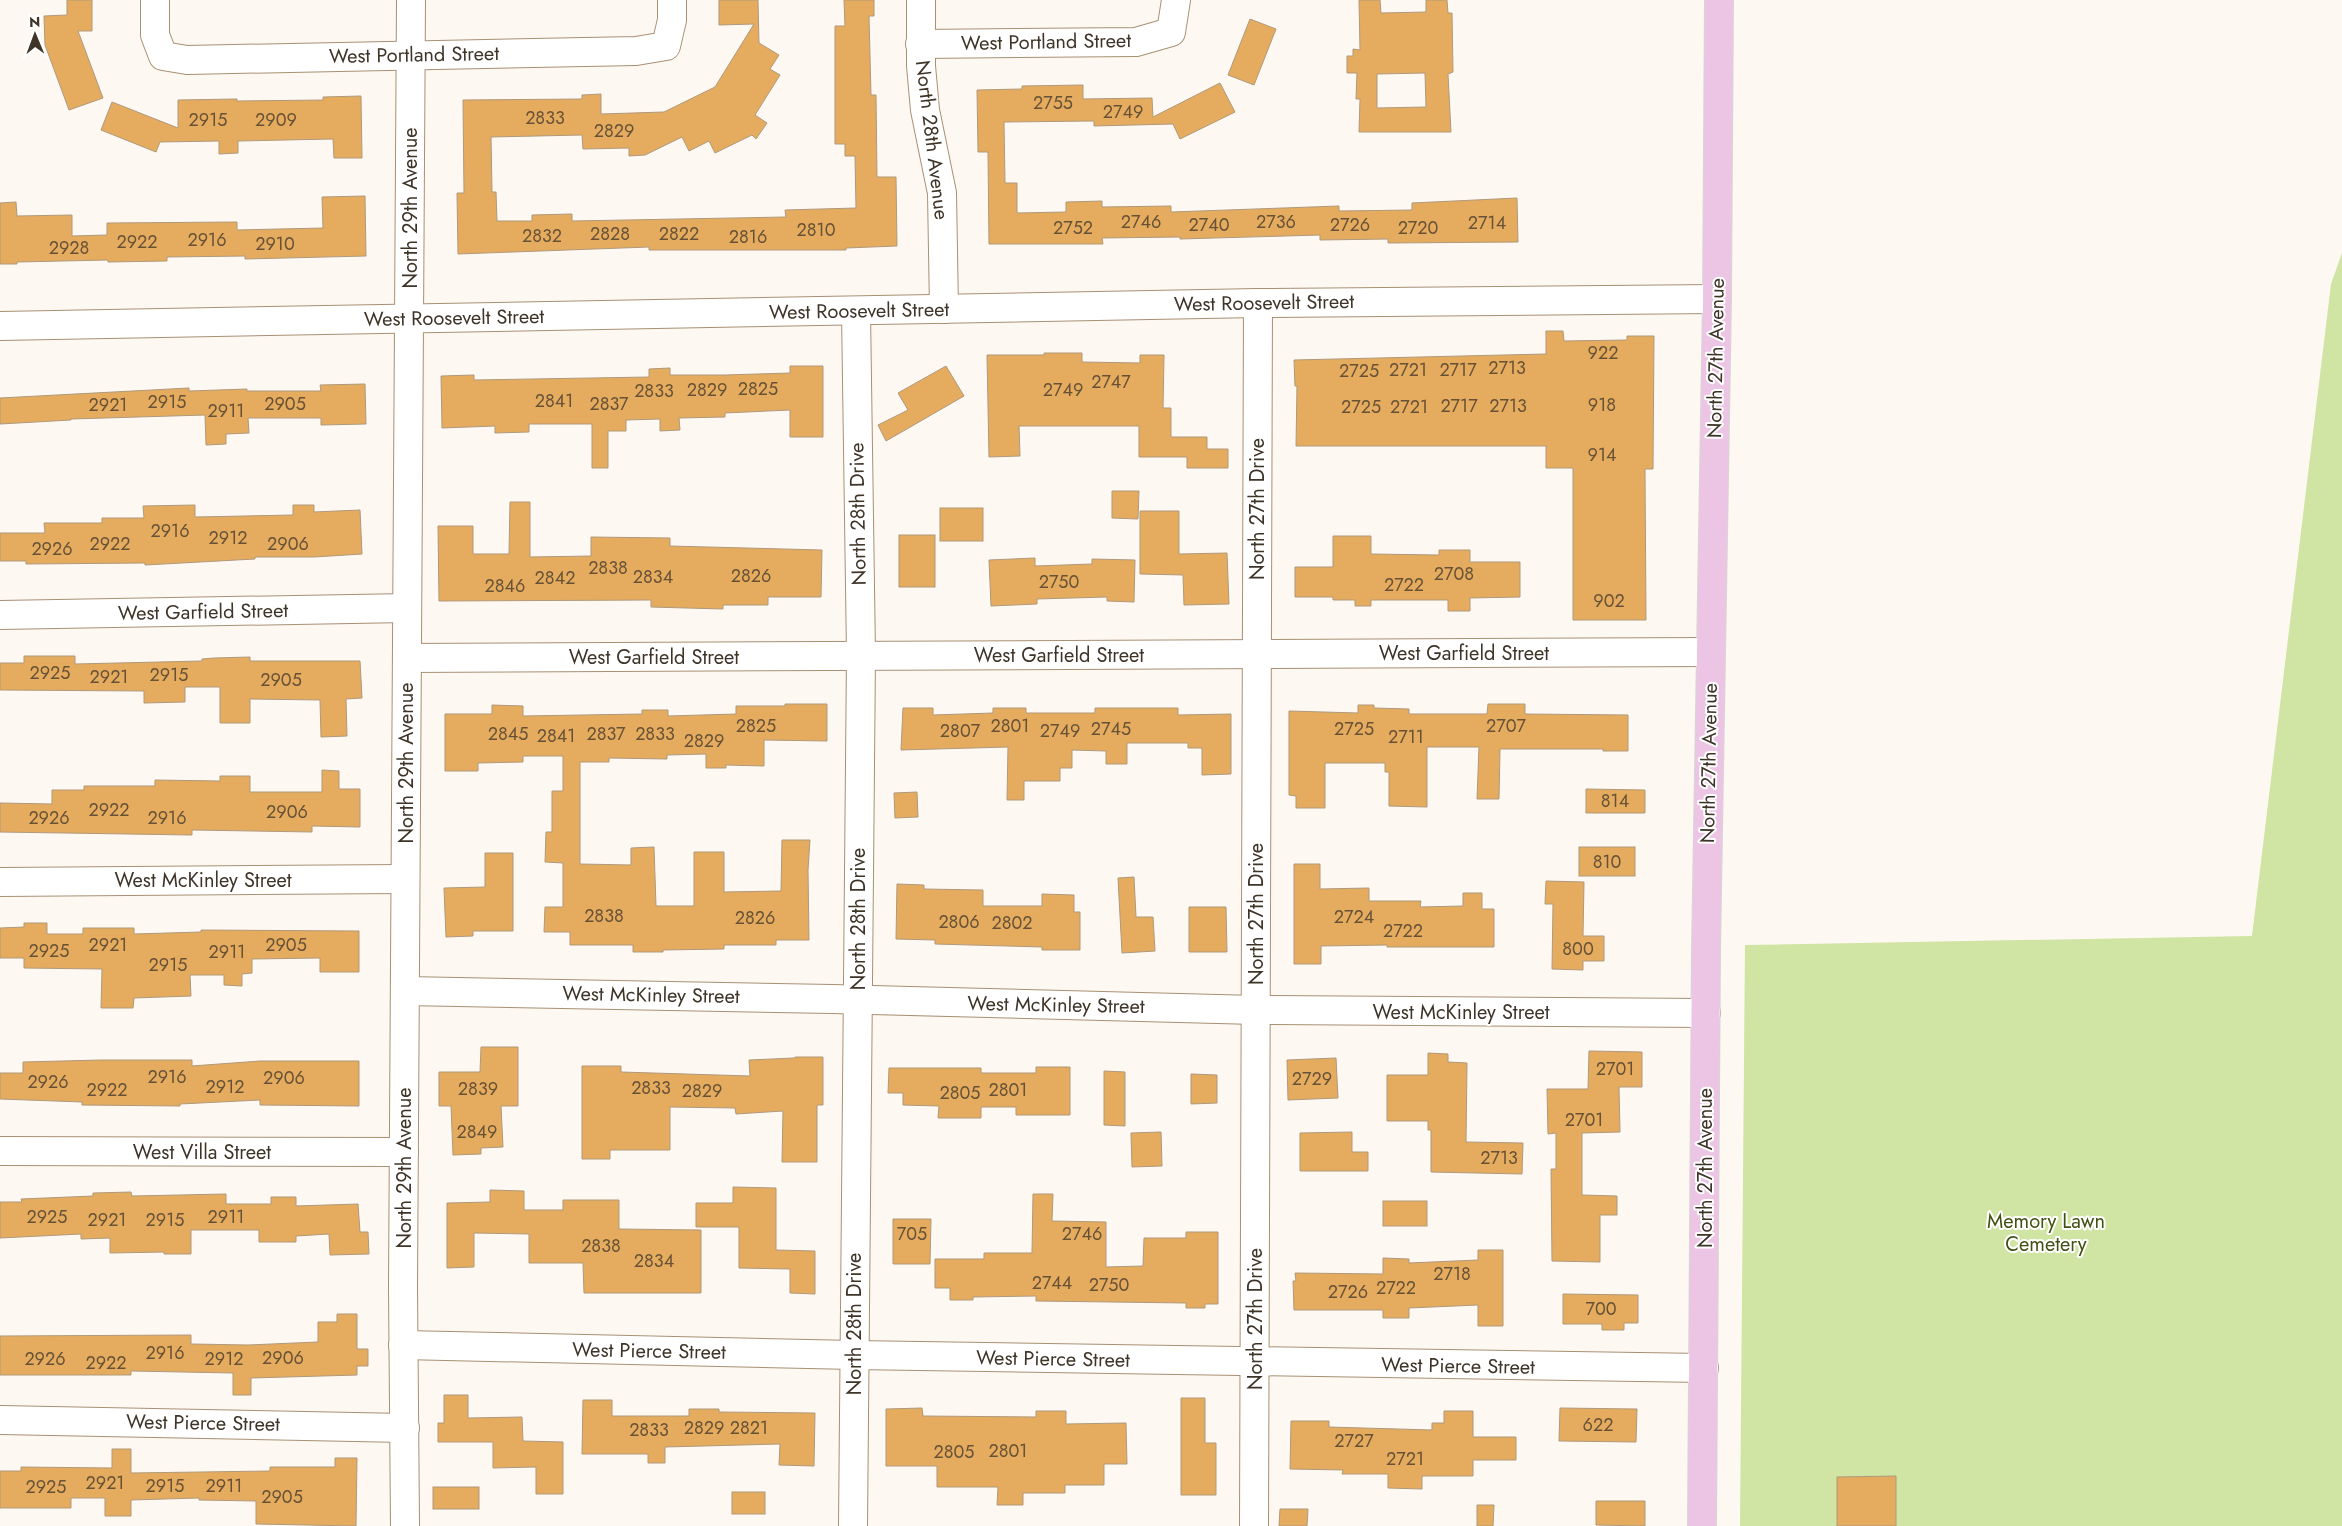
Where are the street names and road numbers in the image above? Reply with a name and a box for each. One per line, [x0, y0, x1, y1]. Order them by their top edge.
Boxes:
street label: West Portland Street [961, 26, 1132, 58]
street label: West Portland Street [329, 39, 500, 71]
street label: North 28th Avenue [908, 59, 956, 221]
street label: North 29th Avenue [396, 127, 425, 289]
street label: North 27th Avenue [1700, 278, 1732, 438]
street label: West Roosevelt Street [1174, 287, 1355, 319]
street label: West Roosevelt Street [769, 295, 950, 327]
street label: West Roosevelt Street [364, 302, 545, 334]
street label: North 27th Drive [1243, 438, 1272, 580]
street label: North 28th Drive [842, 442, 874, 586]
street label: West Garfield Street [118, 596, 289, 628]
street label: West Garfield Street [1379, 639, 1549, 668]
street label: West Garfield Street [974, 641, 1144, 670]
street label: West Garfield Street [569, 643, 739, 672]
street label: North 29th Avenue [392, 682, 421, 844]
street label: North 27th Avenue [1693, 683, 1725, 843]
street label: North 27th Drive [1242, 843, 1271, 985]
street label: North 28th Drive [844, 848, 873, 990]
street label: West McKinley Street [114, 866, 292, 895]
street label: West McKinley Street [562, 979, 740, 1011]
street label: West McKinley Street [967, 989, 1145, 1021]
street label: West McKinley Street [1372, 998, 1550, 1027]
street label: North 29th Avenue [390, 1087, 419, 1249]
street label: North 27th Avenue [1691, 1088, 1720, 1248]
street label: West Villa Street [133, 1138, 271, 1167]
street label: North 27th Drive [1241, 1248, 1270, 1390]
street label: North 28th Drive [840, 1253, 869, 1395]
street label: West Pierce Street [572, 1335, 726, 1367]
street label: West Pierce Street [976, 1343, 1130, 1375]
street label: West Pierce Street [1381, 1350, 1535, 1382]
street label: West Pierce Street [126, 1407, 280, 1439]

